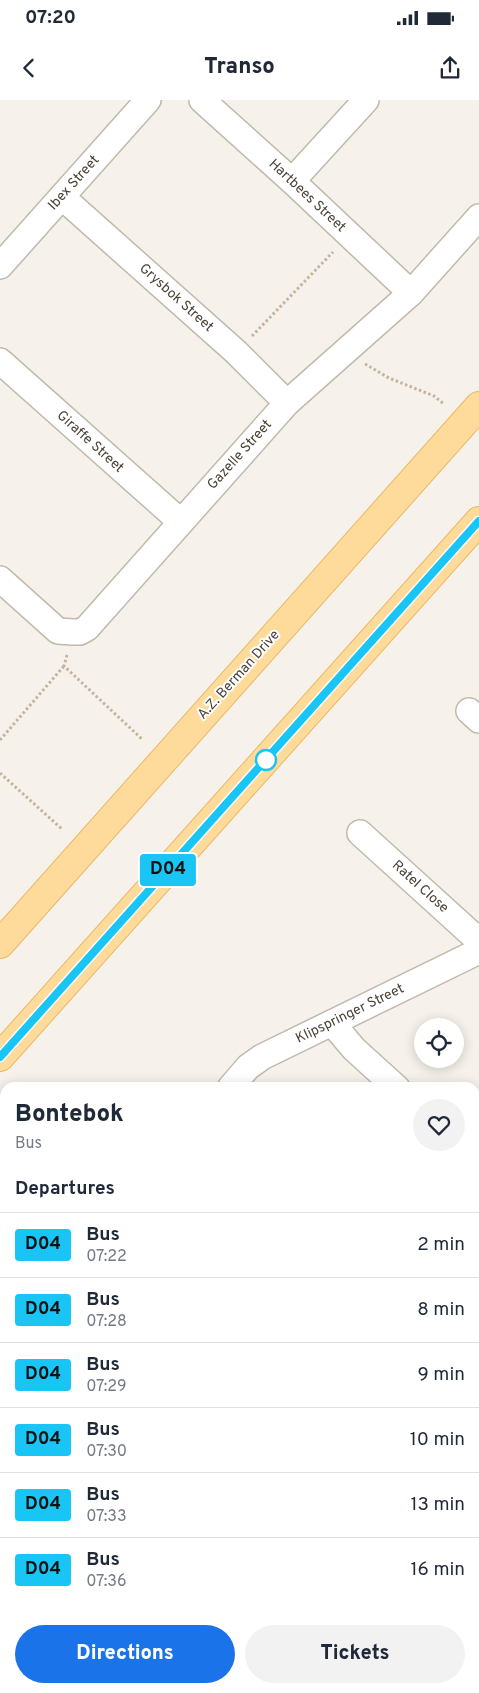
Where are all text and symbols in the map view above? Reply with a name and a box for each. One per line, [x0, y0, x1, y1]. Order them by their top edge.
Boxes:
text: 07:20 [25, 6, 76, 30]
icon: back [15, 54, 43, 82]
text: Transo [204, 54, 275, 81]
icon: share [436, 54, 464, 82]
street label: Ibex Street [45, 152, 103, 214]
street label: Hartbees Street [265, 156, 349, 236]
street label: Grysbok Street [135, 260, 217, 336]
street label: Giraffe Street [53, 407, 127, 477]
street label: Gazelle Street [204, 417, 276, 493]
street label: A.Z. Berman Drive [194, 627, 284, 723]
unlabelled marker [255, 749, 277, 771]
line badge: D04 [139, 854, 197, 886]
street label: Ratel Close [388, 857, 452, 917]
text: D04 [150, 858, 186, 881]
street label: Klipspringer Street [293, 980, 407, 1048]
map controls [414, 1018, 464, 1068]
button: locate [414, 1018, 464, 1068]
button: heart [413, 1099, 465, 1151]
text: Bontebok [15, 1100, 124, 1130]
text: Bus [15, 1134, 42, 1154]
text: Departures [15, 1177, 115, 1201]
text: Bus [86, 1223, 120, 1247]
text: D04 [25, 1233, 61, 1256]
text: 2 min [417, 1233, 465, 1257]
text: 07:22 [86, 1247, 127, 1267]
text: Bus [86, 1288, 120, 1312]
text: D04 [25, 1298, 61, 1321]
text: 8 min [417, 1298, 465, 1322]
text: 07:28 [86, 1312, 127, 1332]
text: Bus [86, 1353, 120, 1377]
text: D04 [25, 1363, 61, 1386]
text: 9 min [418, 1363, 465, 1387]
text: 07:29 [86, 1377, 127, 1397]
text: Bus [86, 1418, 120, 1442]
text: D04 [25, 1428, 61, 1451]
text: 10 min [410, 1428, 465, 1452]
text: 07:30 [86, 1442, 127, 1462]
text: Bus [86, 1483, 120, 1507]
text: D04 [25, 1493, 61, 1516]
text: 13 min [410, 1493, 465, 1517]
text: 07:33 [86, 1507, 127, 1527]
text: Bus [86, 1548, 120, 1572]
text: D04 [25, 1558, 61, 1581]
text: 16 min [410, 1558, 465, 1582]
text: 07:36 [86, 1572, 126, 1592]
button: Directions [15, 1625, 235, 1683]
button: Tickets [245, 1625, 465, 1683]

